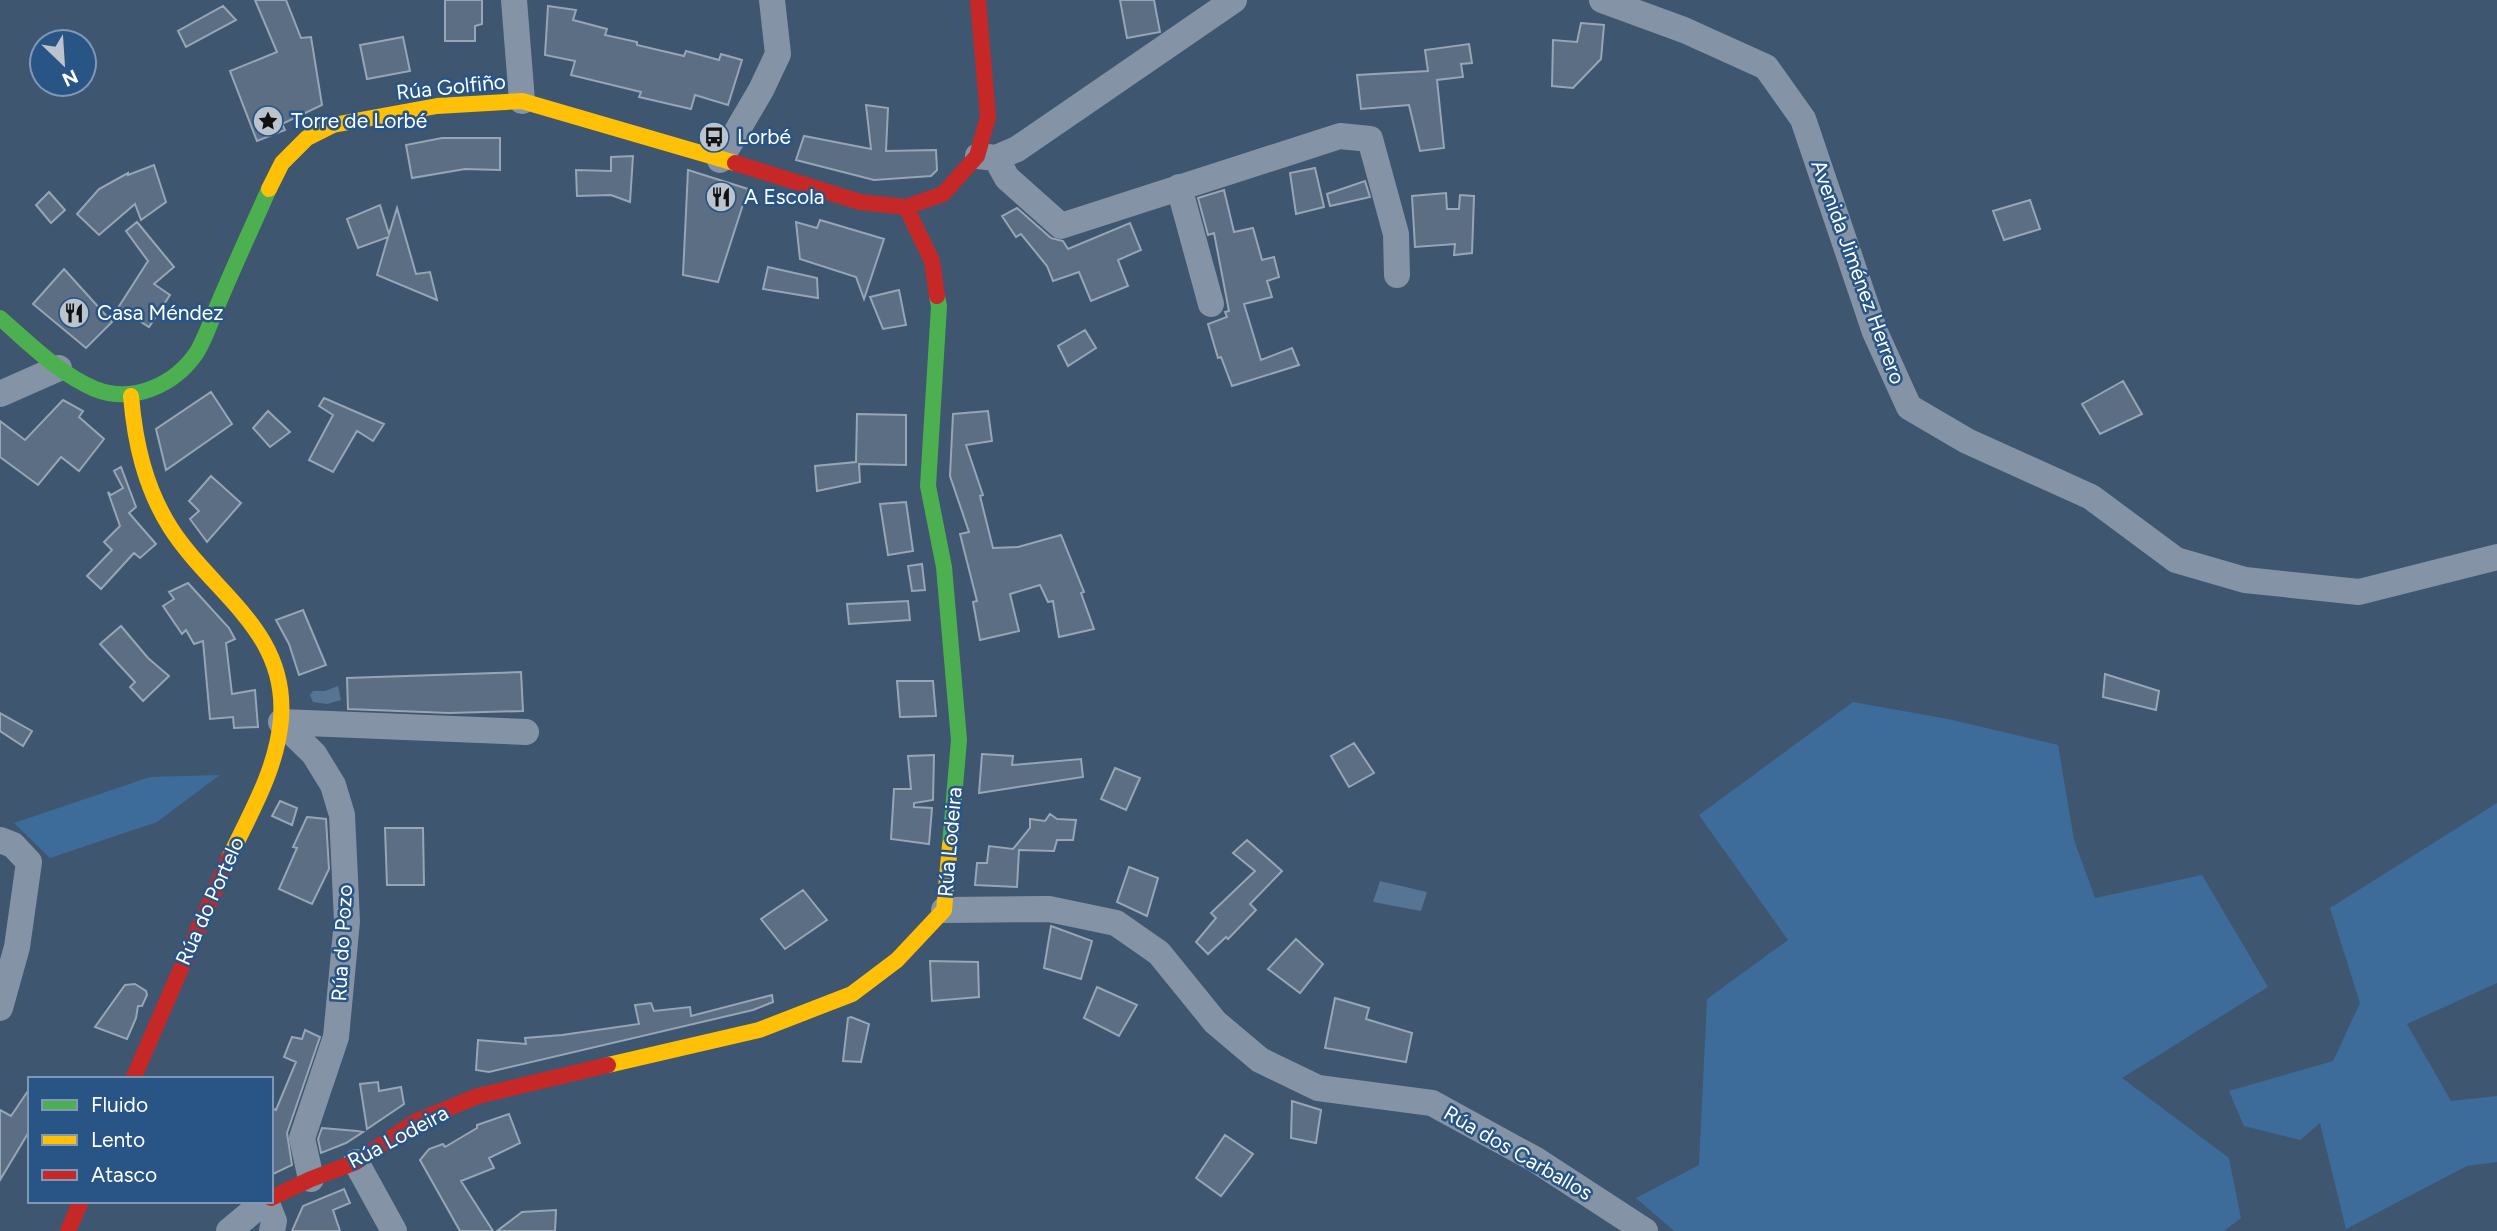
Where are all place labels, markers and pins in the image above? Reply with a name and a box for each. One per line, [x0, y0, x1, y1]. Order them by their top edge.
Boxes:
place icon: Torre de Lorbé [251, 104, 285, 138]
place label: Torre de Lorbé [291, 108, 427, 133]
bus stop icon: Lorbé [697, 120, 731, 154]
place label: Lorbé [737, 124, 791, 149]
restaurant icon: A Escola [704, 180, 738, 214]
place label: A Escola [744, 184, 825, 209]
restaurant icon: Casa Méndez [57, 296, 91, 330]
place label: Casa Méndez [97, 300, 224, 325]

